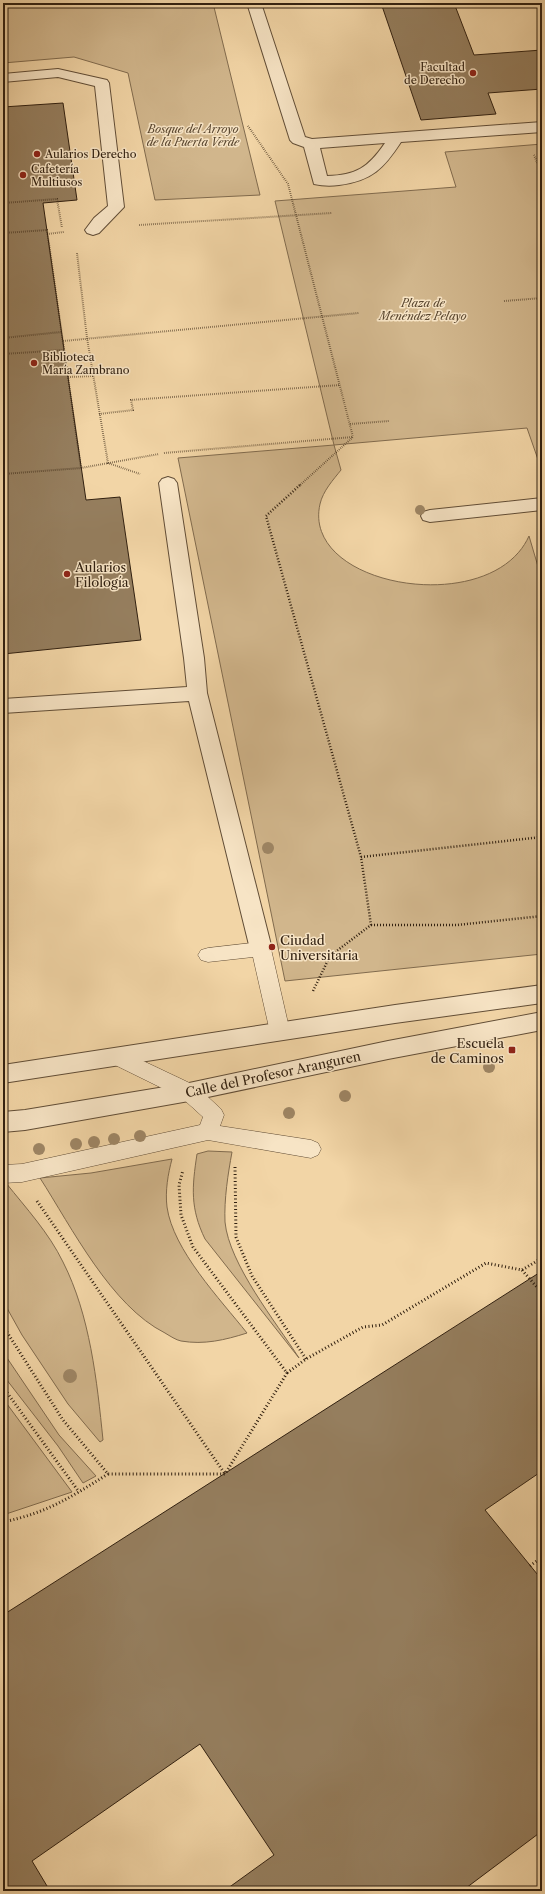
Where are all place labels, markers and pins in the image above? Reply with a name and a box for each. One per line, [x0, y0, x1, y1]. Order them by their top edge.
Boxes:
place label: Facultad de Derecho [404, 60, 465, 87]
marker: Facultad de Derecho [468, 68, 478, 78]
place label: Aularios Derecho [44, 147, 137, 161]
marker: Aularios Derecho [32, 149, 42, 159]
place label: Cafetería Multiusos [31, 162, 83, 189]
marker: Cafetería Multiusos [18, 170, 28, 180]
place label: Biblioteca María Zambrano [42, 350, 130, 377]
marker: Biblioteca María Zambrano [29, 358, 39, 368]
place label: Aularios Filología [74, 559, 129, 590]
marker: Aularios Filología [62, 569, 72, 579]
place label: Ciudad Universitaria [280, 932, 359, 963]
marker: Ciudad Universitaria [267, 942, 277, 952]
place label: Escuela de Caminos [431, 1035, 504, 1066]
marker: Escuela de Caminos [507, 1045, 517, 1055]

